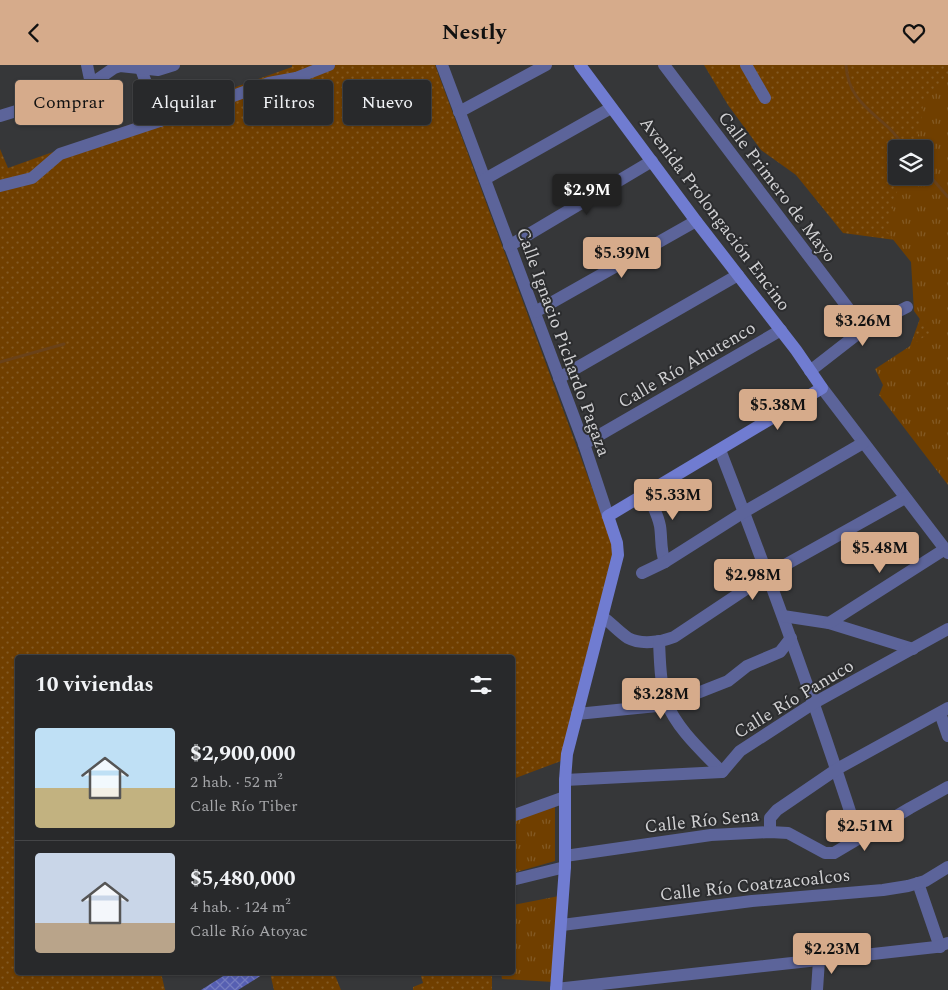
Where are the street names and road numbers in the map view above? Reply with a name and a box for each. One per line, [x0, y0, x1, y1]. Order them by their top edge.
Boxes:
street label: Calle Primero de Mayo [711, 106, 843, 268]
street label: Avenida Prolongación Encino [633, 111, 797, 317]
street label: Calle Ignacio Pichardo Pagaza [509, 224, 617, 460]
street label: Calle Río Ahutenco [613, 315, 761, 415]
street label: Calle Río Panuco [729, 652, 859, 746]
street label: Calle Río Sena [643, 802, 761, 840]
street label: Calle Río Coatzacoalcos [658, 862, 852, 908]

